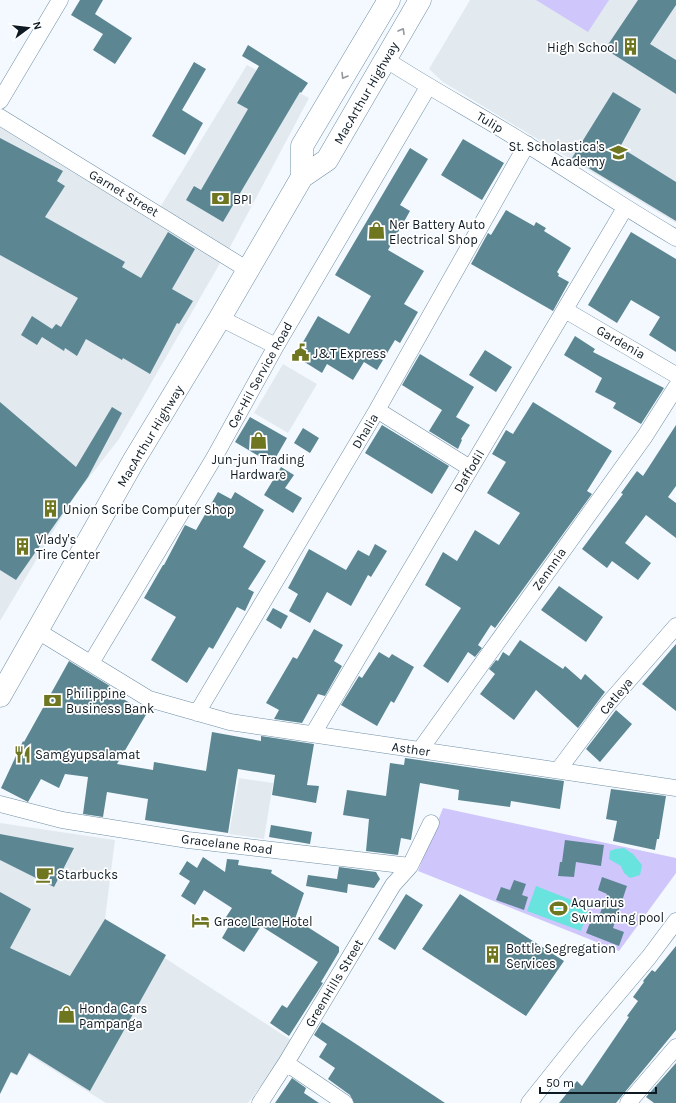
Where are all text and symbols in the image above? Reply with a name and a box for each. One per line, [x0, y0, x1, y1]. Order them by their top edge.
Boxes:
north arrow [8, 8, 48, 48]
text: N [30, 20, 44, 31]
one-way arrow [397, 28, 405, 35]
building icon: High School [621, 37, 641, 57]
street label: MacArthur Highway [331, 39, 401, 147]
place label: High School [547, 40, 618, 55]
one-way arrow [342, 72, 349, 79]
street label: Tulip [474, 108, 506, 136]
place label: St. Scholastica's Academy [508, 139, 605, 169]
school or university icon: St. Scholastica's Academy [608, 143, 628, 163]
street label: Garnet Street [87, 166, 162, 220]
bank icon: BPI [210, 189, 230, 209]
place label: BPI [233, 192, 252, 207]
place label: Ner Battery Auto Electrical Shop [389, 217, 485, 247]
shop icon: Ner Battery Auto Electrical Shop [366, 221, 386, 241]
street label: Cer-Hil Service Road [225, 319, 295, 431]
street label: Gardenia [594, 322, 648, 362]
public building icon: J&T Express [290, 343, 310, 363]
place label: J&T Express [313, 346, 386, 361]
street label: MacArthur Highway [114, 383, 186, 489]
street label: Dhalia [349, 411, 381, 451]
shop icon: Jun-jun Trading Hardware [248, 430, 268, 450]
street label: Daffodil [450, 447, 488, 495]
place label: Jun-jun Trading Hardware [212, 452, 305, 482]
building icon: Union Scribe Computer Shop [40, 499, 60, 519]
place label: Union Scribe Computer Shop [63, 502, 234, 517]
place label: Vlady's Tire Center [36, 532, 100, 562]
building icon: Vlady's Tire Center [13, 536, 33, 556]
street label: Zennnia [529, 545, 569, 593]
street label: Catleya [596, 674, 636, 718]
place label: Philippine Business Bank [66, 686, 154, 716]
bank icon: Philippine Business Bank [43, 690, 63, 710]
street label: Asther [391, 739, 431, 759]
restaurant icon: Samgyupsalamat [12, 744, 32, 764]
place label: Samgyupsalamat [35, 747, 140, 762]
street label: Gracelane Road [180, 831, 274, 857]
cafe icon: Starbucks [34, 864, 54, 884]
place label: Starbucks [57, 867, 118, 882]
place label: Aquarius Swimming pool [571, 895, 664, 925]
sports icon: Aquarius Swimming pool [548, 899, 568, 919]
hotel icon: Grace Lane Hotel [191, 911, 211, 931]
place label: Grace Lane Hotel [214, 914, 313, 929]
street label: GreenHills Street [302, 936, 366, 1030]
place label: Bottle Segregation Services [506, 941, 616, 971]
building icon: Bottle Segregation Services [483, 945, 503, 965]
place label: Honda Cars Pampanga [79, 1001, 147, 1031]
shop icon: Honda Cars Pampanga [56, 1005, 76, 1025]
scale bar [540, 1069, 656, 1095]
text: 50 m [546, 1076, 574, 1090]

